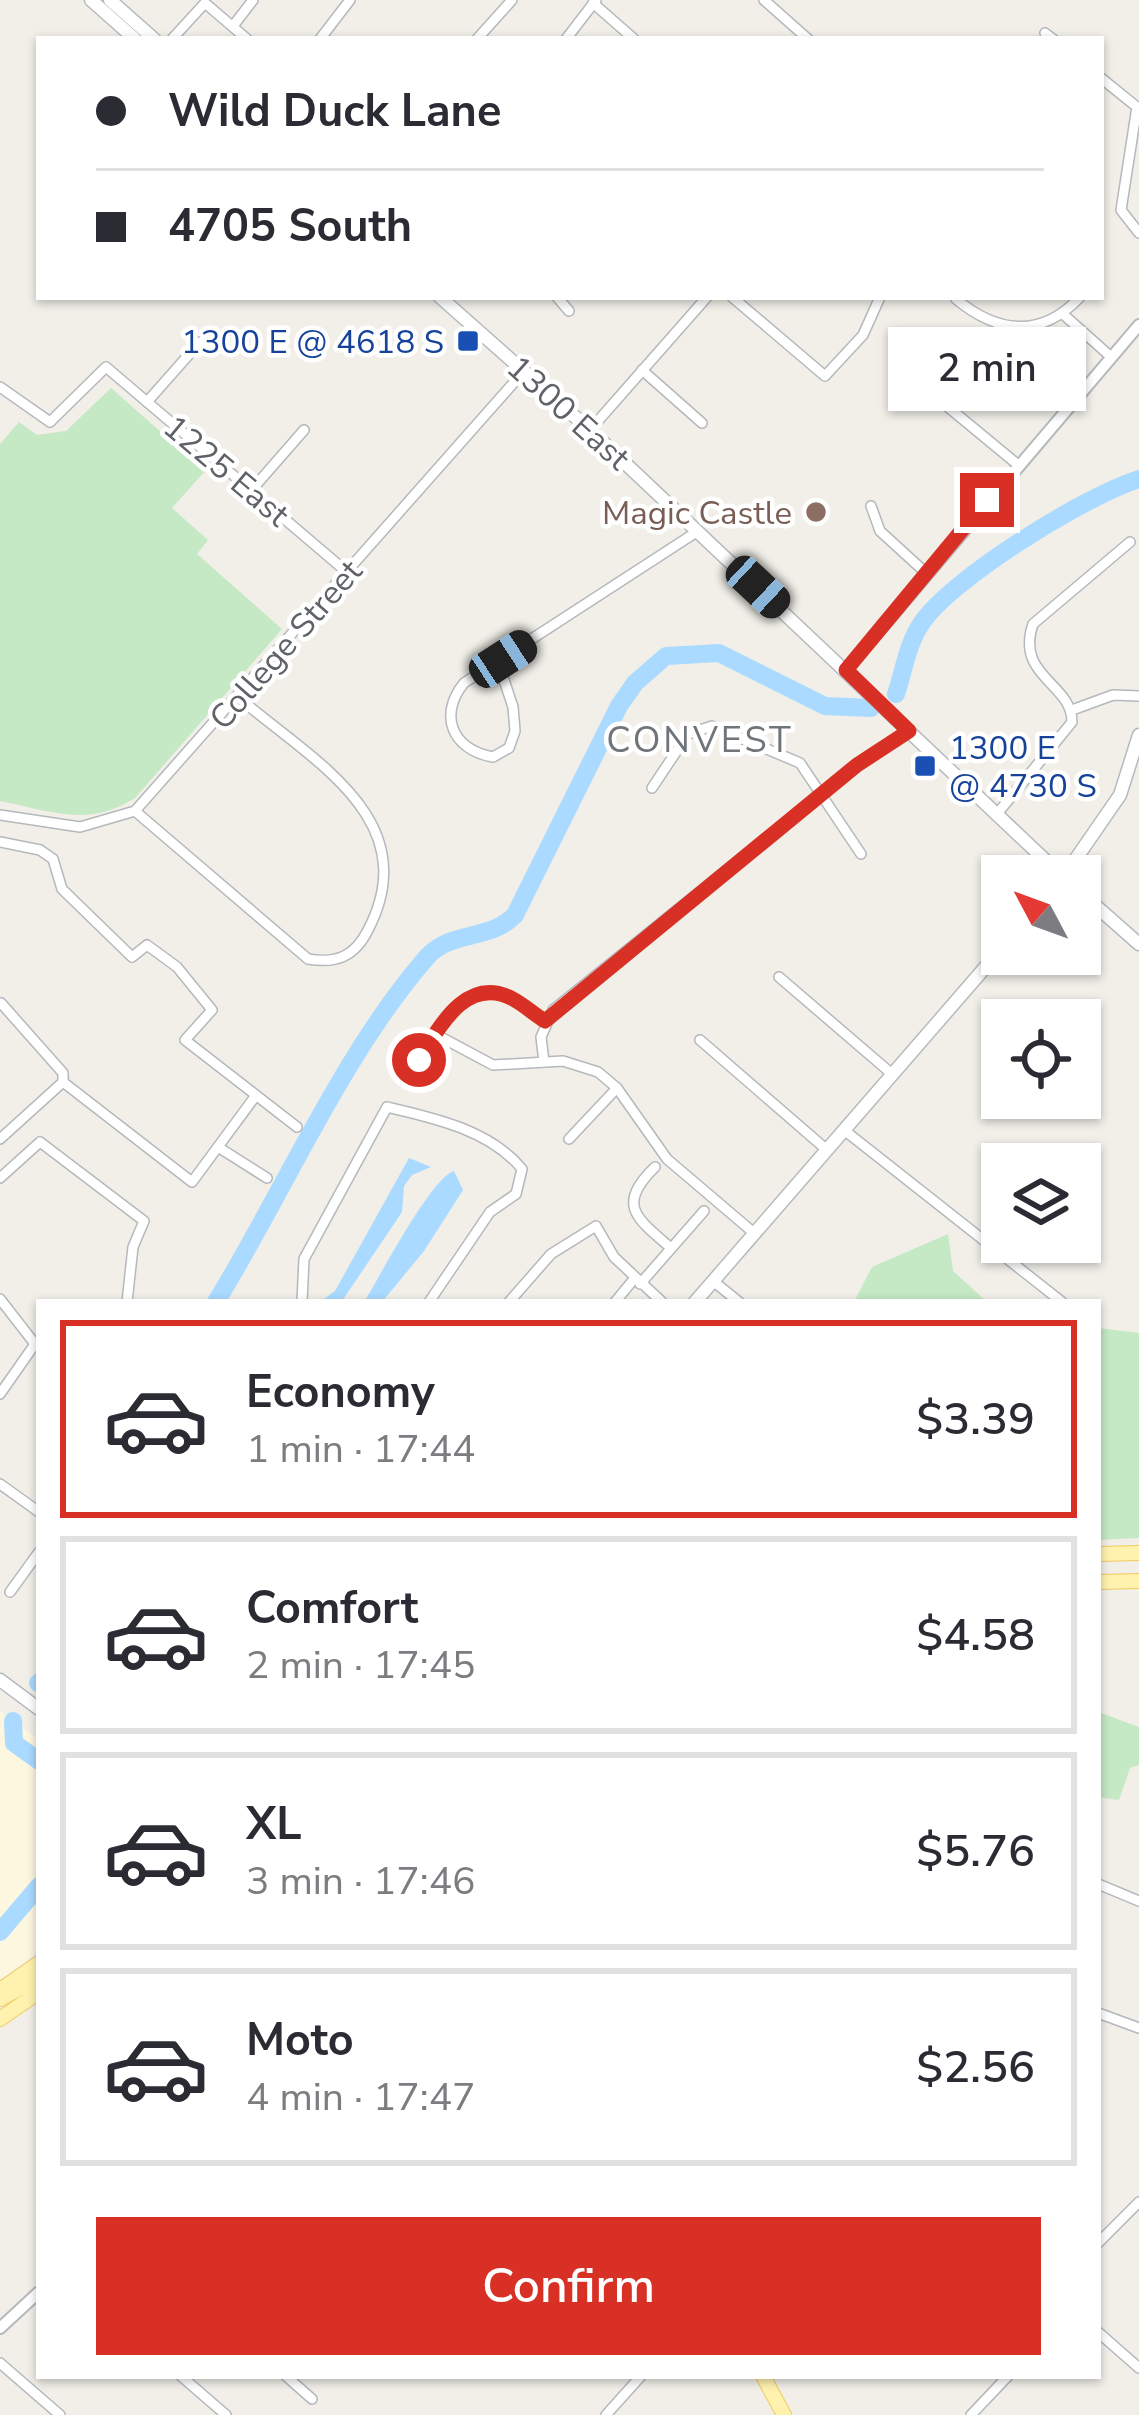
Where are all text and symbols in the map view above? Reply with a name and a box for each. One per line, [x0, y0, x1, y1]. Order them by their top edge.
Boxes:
text: Wild Duck Lane [168, 81, 501, 142]
text: 4705 South [168, 196, 412, 257]
place label: 1300 E @ 4618 S [181, 320, 444, 365]
callout: 2 min [888, 326, 1086, 410]
marker: 1300 E @ 4618 S [455, 328, 481, 354]
text: 2 min [937, 342, 1037, 395]
street label: 1300 East [497, 346, 640, 481]
street label: 1225 East [154, 405, 299, 537]
route end [960, 473, 1014, 527]
place label: Magic Castle [602, 491, 792, 536]
marker: Magic Castle [803, 499, 829, 525]
car [719, 549, 797, 625]
street label: College Street [200, 550, 373, 740]
car [463, 624, 543, 694]
district label: CONVEST [606, 716, 794, 765]
place label: 1300 E @ 4730 S [949, 726, 1097, 809]
marker: 1300 E @ 4730 S [912, 753, 938, 779]
north arrow [981, 855, 1101, 975]
map controls [981, 855, 1101, 1263]
button: locate [981, 999, 1101, 1119]
route start [392, 1033, 446, 1087]
button: layers [981, 1143, 1101, 1263]
text: Economy [246, 1362, 435, 1423]
icon: car [102, 1365, 210, 1473]
text: $3.39 [916, 1389, 1035, 1450]
text: 1 min · 17:44 [246, 1423, 475, 1476]
text: Comfort [246, 1578, 418, 1639]
icon: car [102, 1581, 210, 1689]
text: $4.58 [916, 1605, 1035, 1666]
text: 2 min · 17:45 [246, 1639, 475, 1692]
text: XL [246, 1794, 302, 1855]
icon: car [102, 1797, 210, 1905]
text: $5.76 [916, 1821, 1035, 1882]
text: 3 min · 17:46 [246, 1855, 475, 1908]
text: Moto [246, 2010, 354, 2071]
icon: car [102, 2013, 210, 2121]
text: $2.56 [916, 2037, 1035, 2098]
text: 4 min · 17:47 [246, 2071, 475, 2124]
button: Confirm [96, 2217, 1041, 2355]

